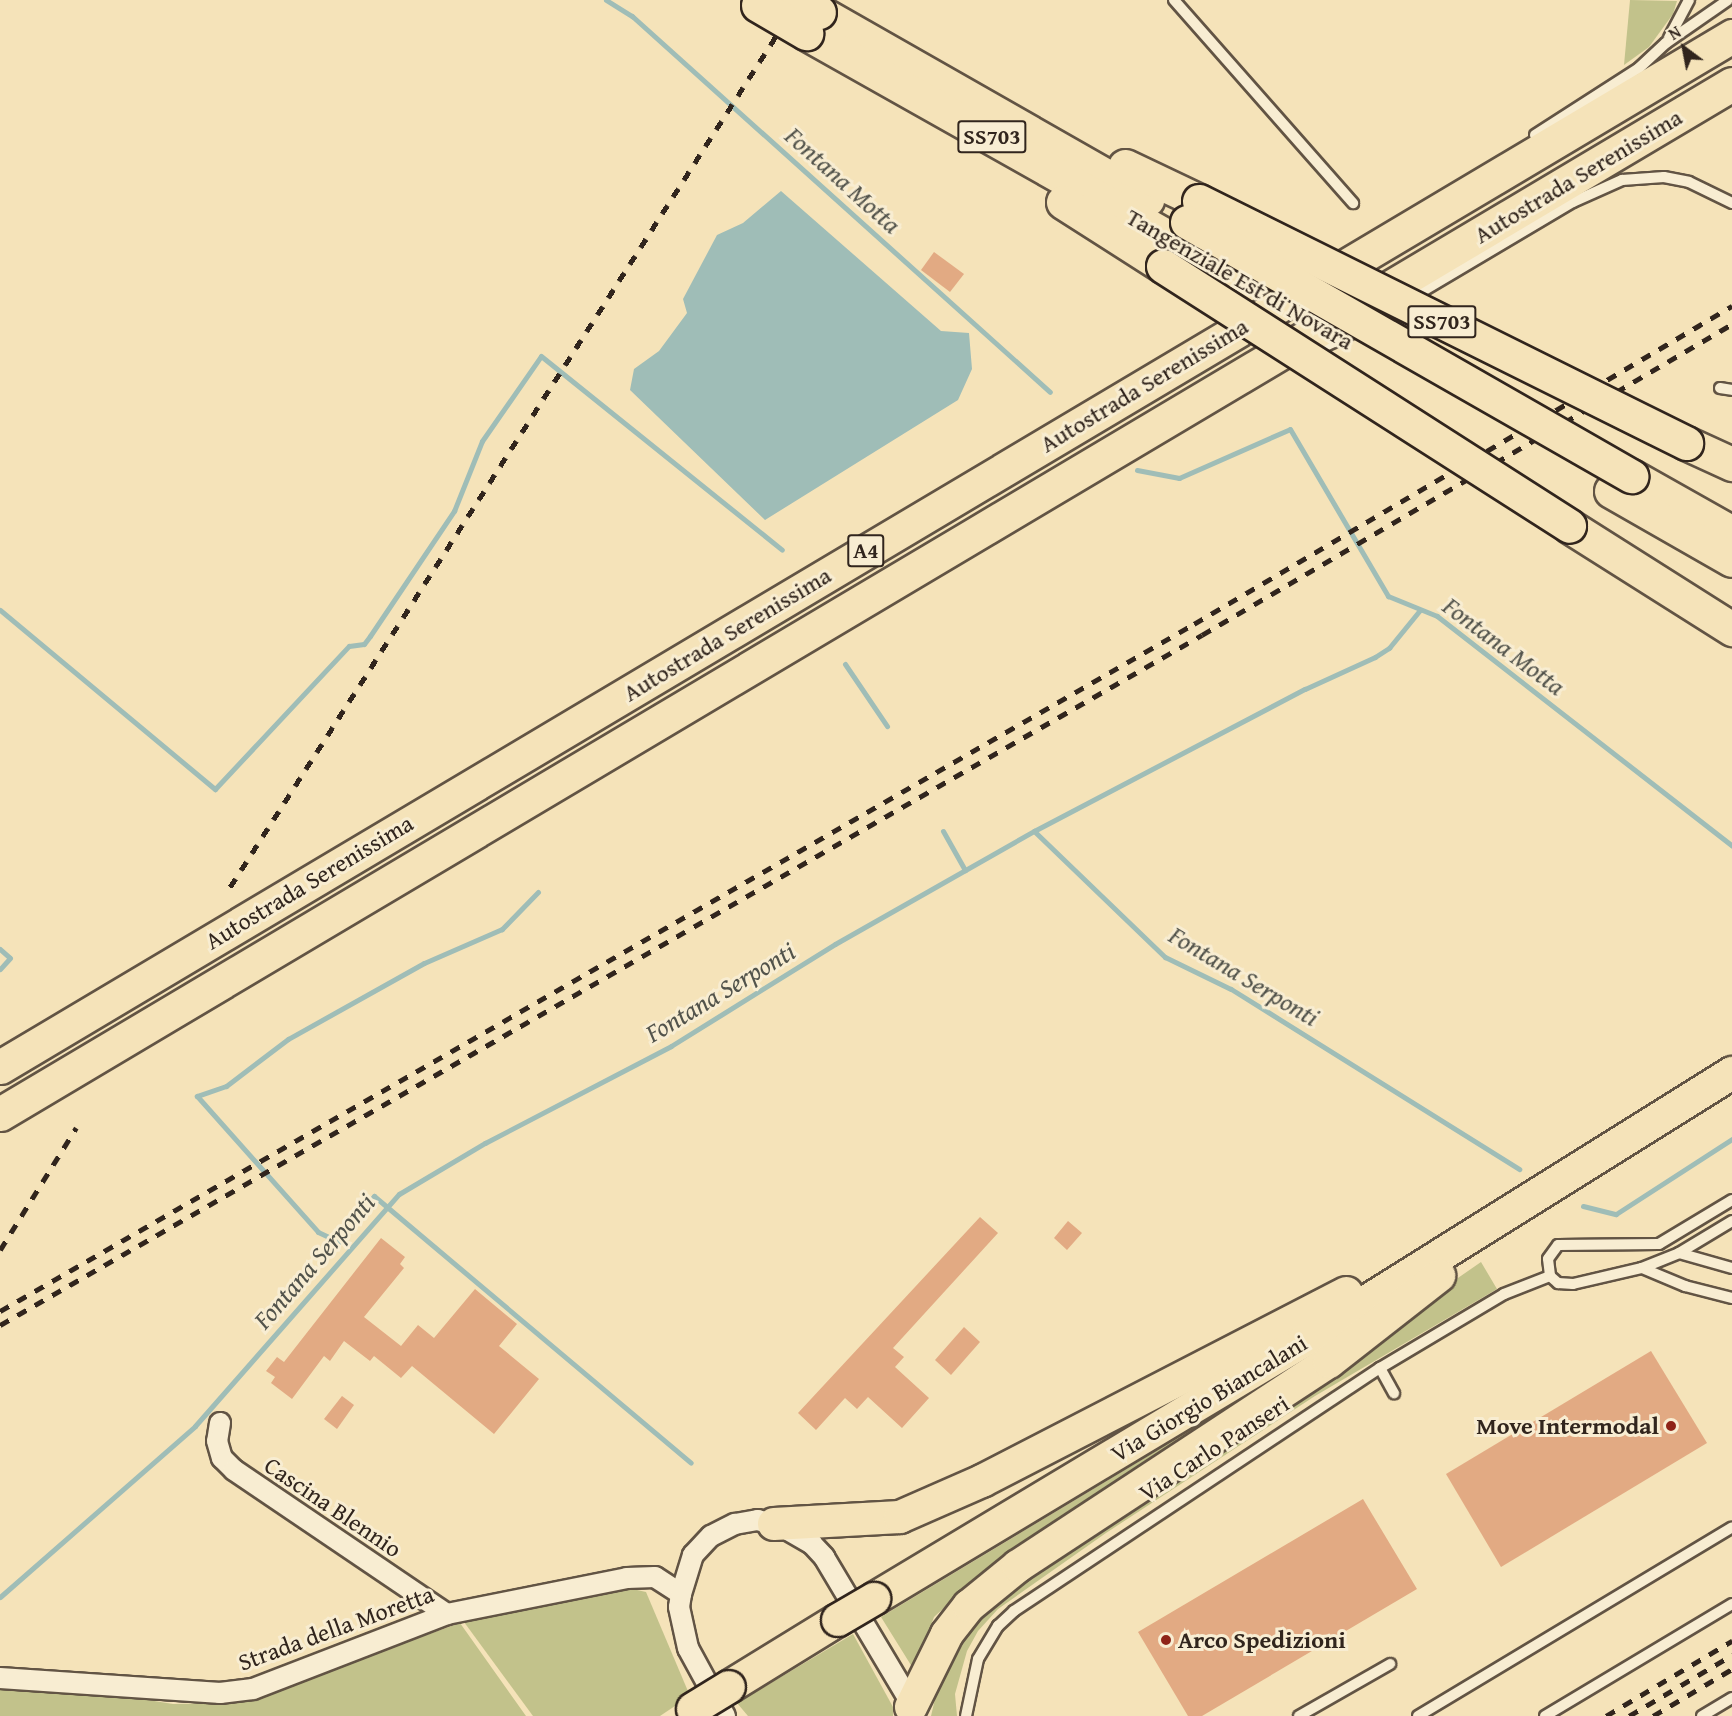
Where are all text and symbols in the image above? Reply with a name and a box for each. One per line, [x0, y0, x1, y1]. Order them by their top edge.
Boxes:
north arrow [1654, 18, 1714, 78]
text: N [1664, 20, 1685, 46]
street label: Autostrada Serenissima [1469, 103, 1687, 249]
road number: SS703 [956, 118, 1028, 156]
water label: Fontana Motta [779, 120, 907, 240]
street label: Tangenziale Est di Novara [1121, 202, 1359, 356]
road number: SS703 [1406, 303, 1478, 341]
street label: Autostrada Serenissima [1035, 312, 1253, 458]
road number: A4 [846, 532, 886, 570]
street label: Autostrada Serenissima [618, 561, 836, 707]
water label: Fontana Motta [1437, 590, 1571, 702]
street label: Autostrada Serenissima [200, 809, 418, 955]
water label: Fontana Serponti [1163, 919, 1325, 1033]
water label: Fontana Serponti [639, 935, 801, 1049]
water label: Fontana Serponti [247, 1187, 381, 1335]
street label: Via Giorgio Biancalani [1106, 1328, 1312, 1468]
street label: Via Carlo Panseri [1134, 1389, 1294, 1507]
place label: Move Intermodal [1476, 1412, 1659, 1440]
marker: Move Intermodal [1664, 1419, 1678, 1433]
street label: Cascina Blennio [259, 1451, 407, 1563]
street label: Strada della Moretta [234, 1579, 438, 1677]
place label: Arco Spedizioni [1178, 1626, 1346, 1654]
marker: Arco Spedizioni [1159, 1633, 1173, 1647]

